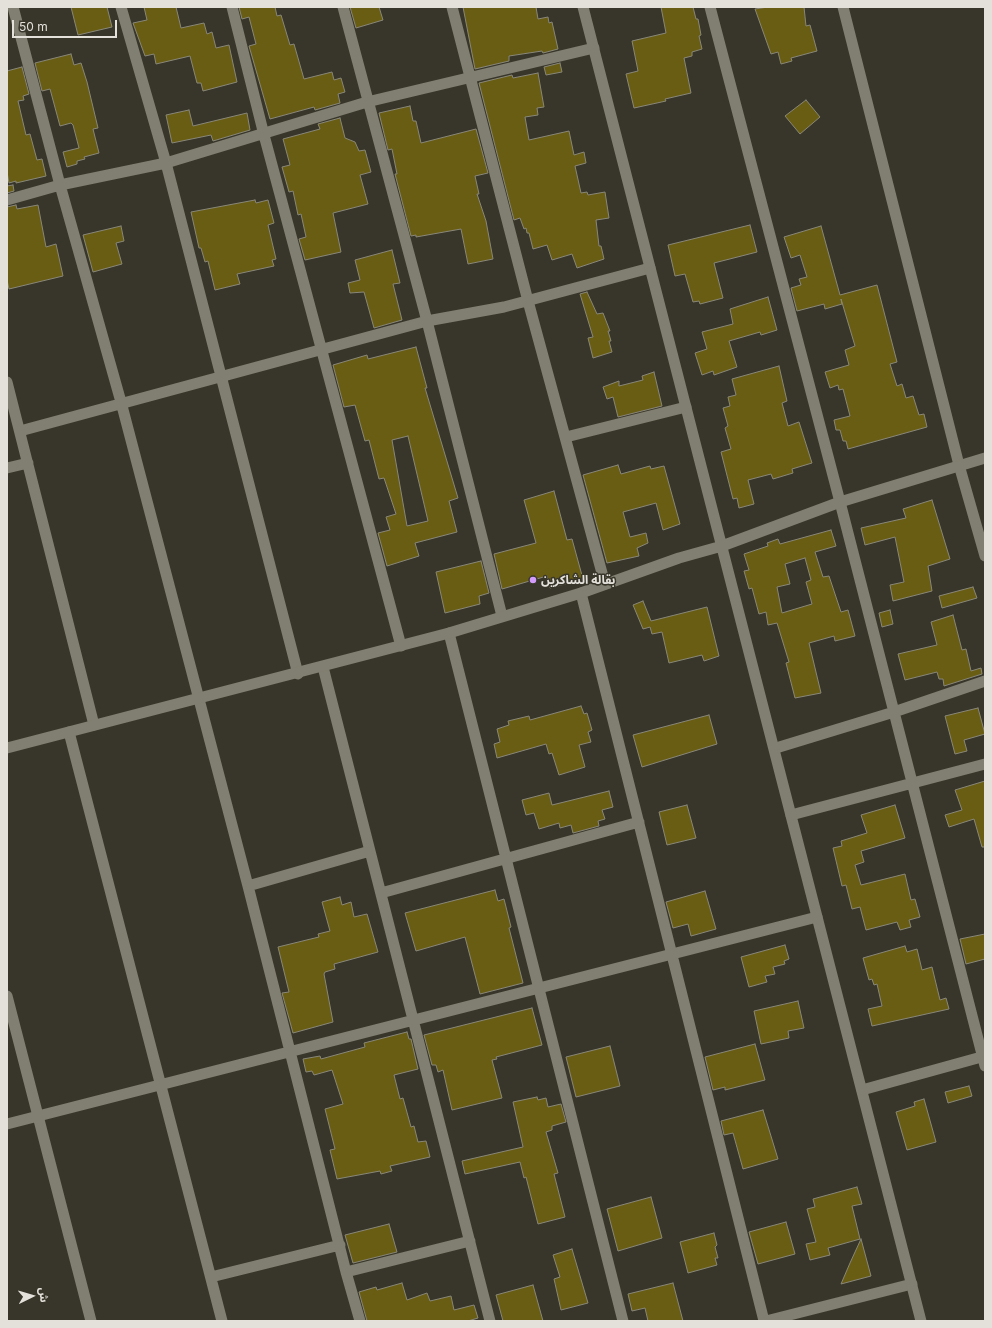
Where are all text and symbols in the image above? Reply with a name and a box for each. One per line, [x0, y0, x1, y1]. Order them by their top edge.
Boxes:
scale bar [14, 12, 119, 38]
text: 50 m [19, 19, 48, 34]
place label: بقالة الشاكرين [541, 573, 615, 587]
marker: بقالة الشاكرين [528, 575, 538, 585]
north arrow [12, 1276, 52, 1316]
text: ش [36, 1287, 52, 1303]

